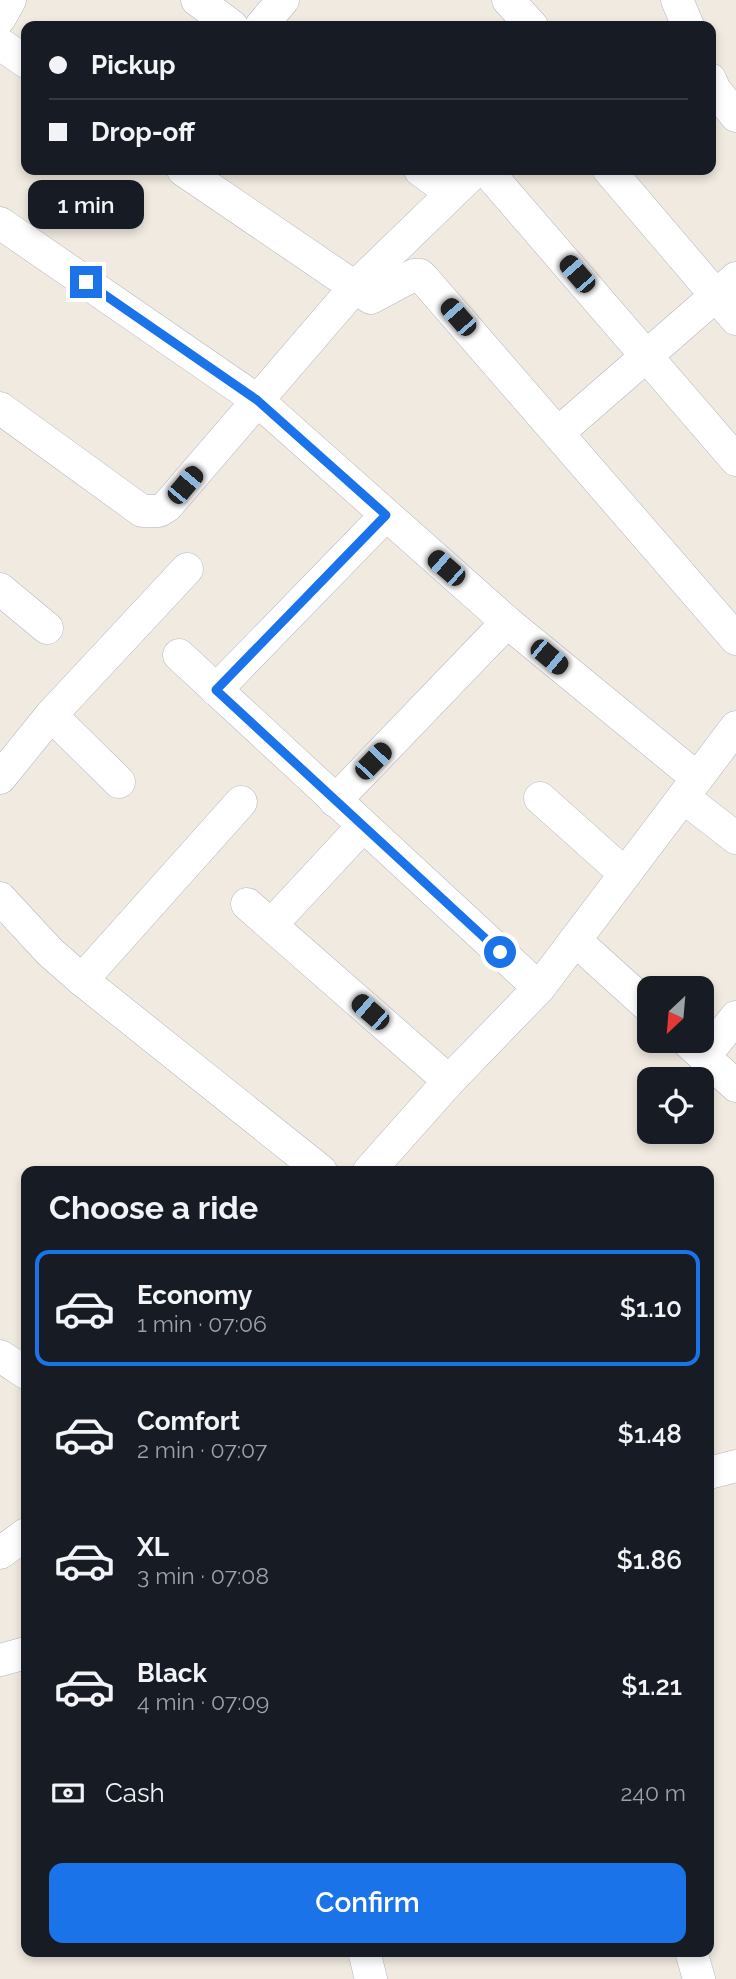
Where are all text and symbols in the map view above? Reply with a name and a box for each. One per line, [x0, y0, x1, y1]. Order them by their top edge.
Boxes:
text: Pickup [91, 50, 176, 80]
text: Drop-off [91, 117, 195, 147]
callout: 1 min [28, 180, 144, 230]
text: 1 min [57, 191, 115, 218]
car [556, 251, 599, 297]
route end [70, 266, 102, 298]
car [437, 294, 480, 340]
car [164, 462, 207, 508]
car [424, 546, 469, 590]
car [527, 635, 572, 679]
car [351, 739, 396, 783]
route start [484, 936, 516, 968]
north arrow [637, 976, 714, 1054]
map controls [637, 976, 714, 1144]
car [348, 990, 393, 1034]
button: locate [637, 1067, 714, 1144]
text: Choose a ride [49, 1189, 258, 1226]
icon: car [53, 1277, 116, 1340]
text: Economy [137, 1280, 252, 1310]
text: $1.10 [620, 1293, 682, 1323]
text: 1 min · 07:06 [137, 1310, 267, 1337]
icon: car [53, 1403, 116, 1466]
text: Comfort [137, 1406, 240, 1436]
text: $1.48 [618, 1419, 682, 1449]
text: 2 min · 07:07 [137, 1436, 267, 1463]
icon: car [53, 1529, 116, 1592]
text: XL [137, 1532, 169, 1562]
text: $1.86 [616, 1545, 682, 1575]
text: 3 min · 07:08 [137, 1562, 269, 1589]
icon: car [53, 1655, 116, 1718]
text: Black [137, 1658, 207, 1688]
text: $1.21 [621, 1671, 682, 1701]
text: 4 min · 07:09 [137, 1688, 269, 1715]
icon: cash [49, 1774, 87, 1812]
text: Cash [105, 1778, 165, 1808]
text: 240 m [620, 1779, 686, 1806]
button: Confirm [49, 1863, 686, 1943]

